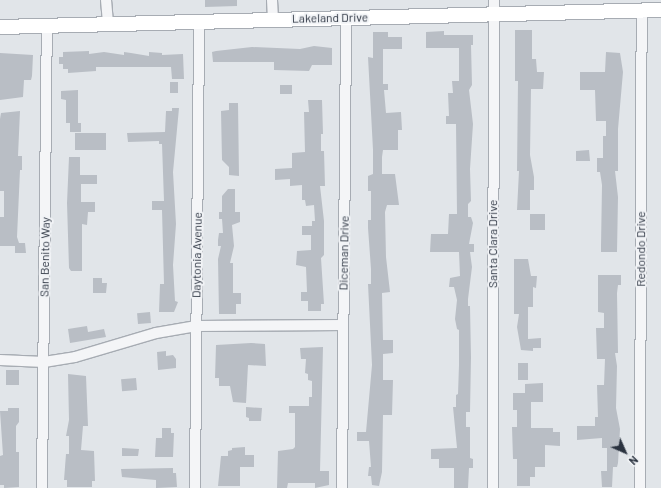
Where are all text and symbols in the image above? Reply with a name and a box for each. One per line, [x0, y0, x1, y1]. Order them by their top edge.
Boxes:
street label: Lakeland Drive [292, 10, 368, 26]
street label: Santa Clara Drive [486, 200, 500, 288]
street label: Redondo Drive [634, 211, 648, 287]
street label: Daytonia Avenue [189, 212, 205, 298]
street label: Diceman Drive [336, 216, 352, 290]
street label: San Benito Way [37, 217, 53, 297]
north arrow [605, 432, 645, 472]
text: N [627, 454, 641, 468]

